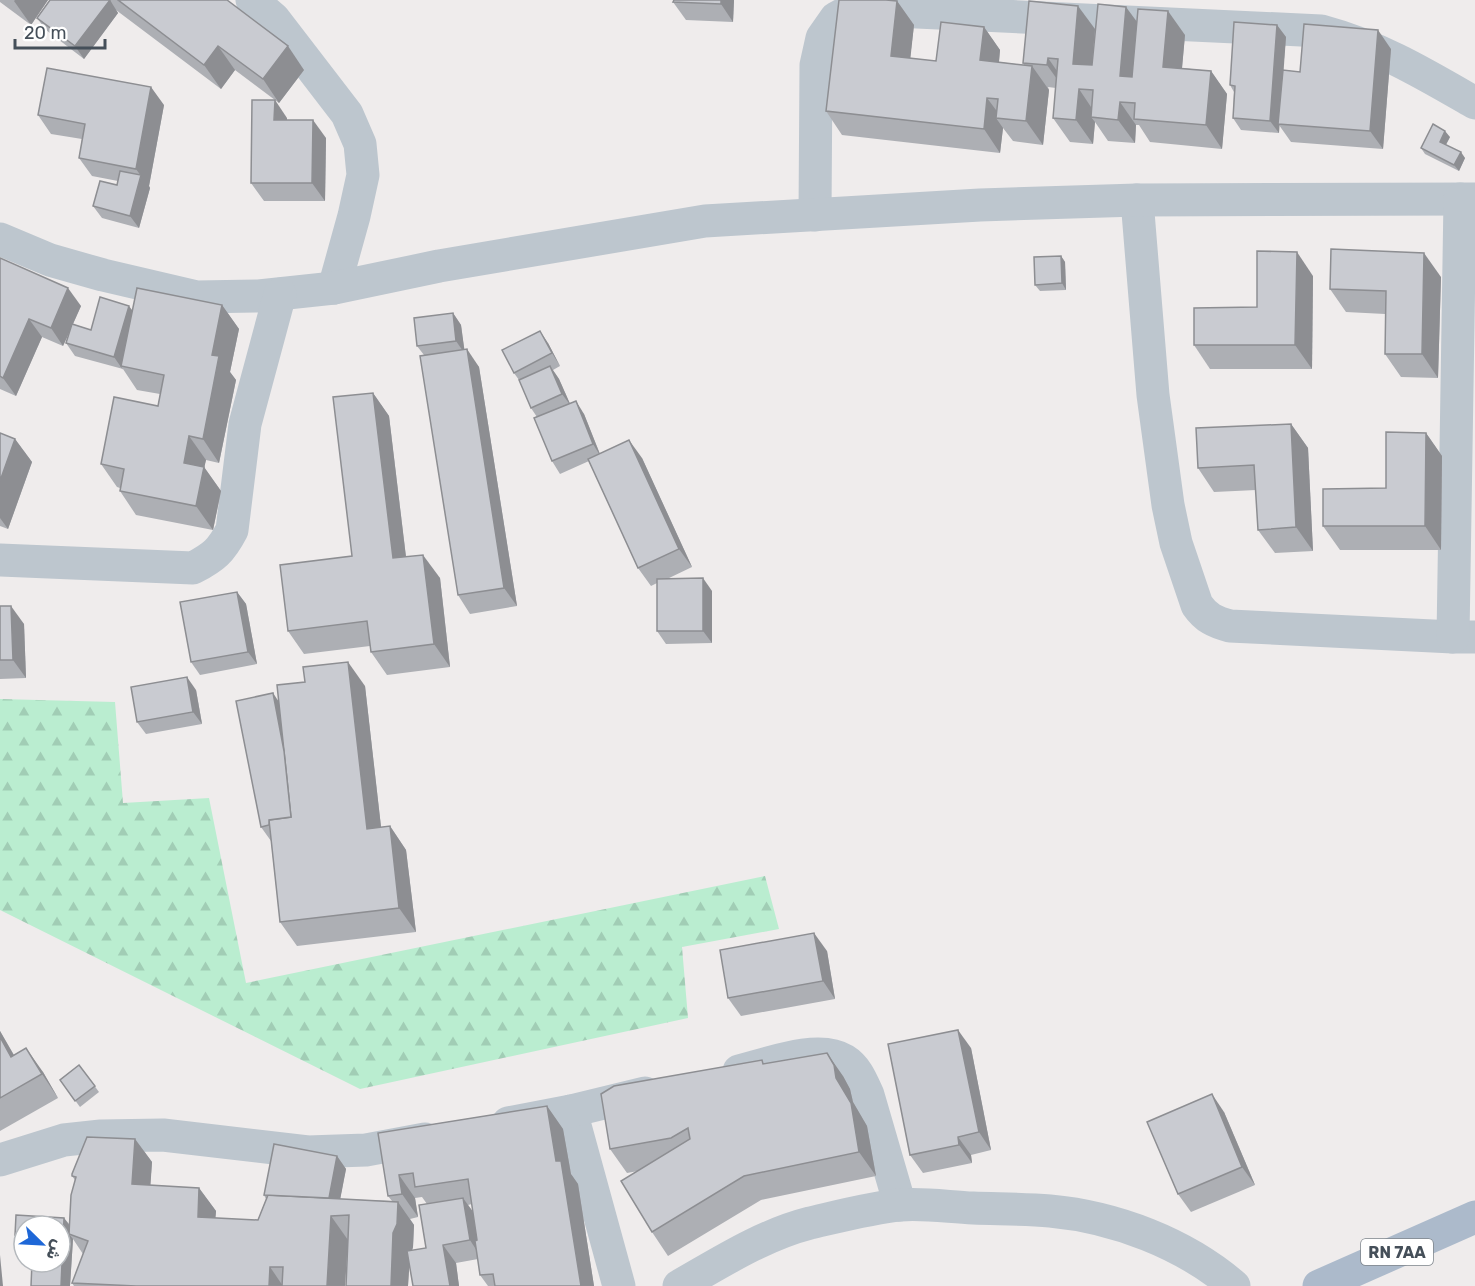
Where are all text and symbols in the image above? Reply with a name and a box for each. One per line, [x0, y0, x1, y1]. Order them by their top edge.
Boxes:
scale bar [15, 12, 105, 50]
text: 20 m [24, 22, 66, 44]
north arrow [12, 1214, 72, 1274]
text: ش [42, 1237, 68, 1263]
road number: RN 7AA [1361, 1239, 1433, 1265]

